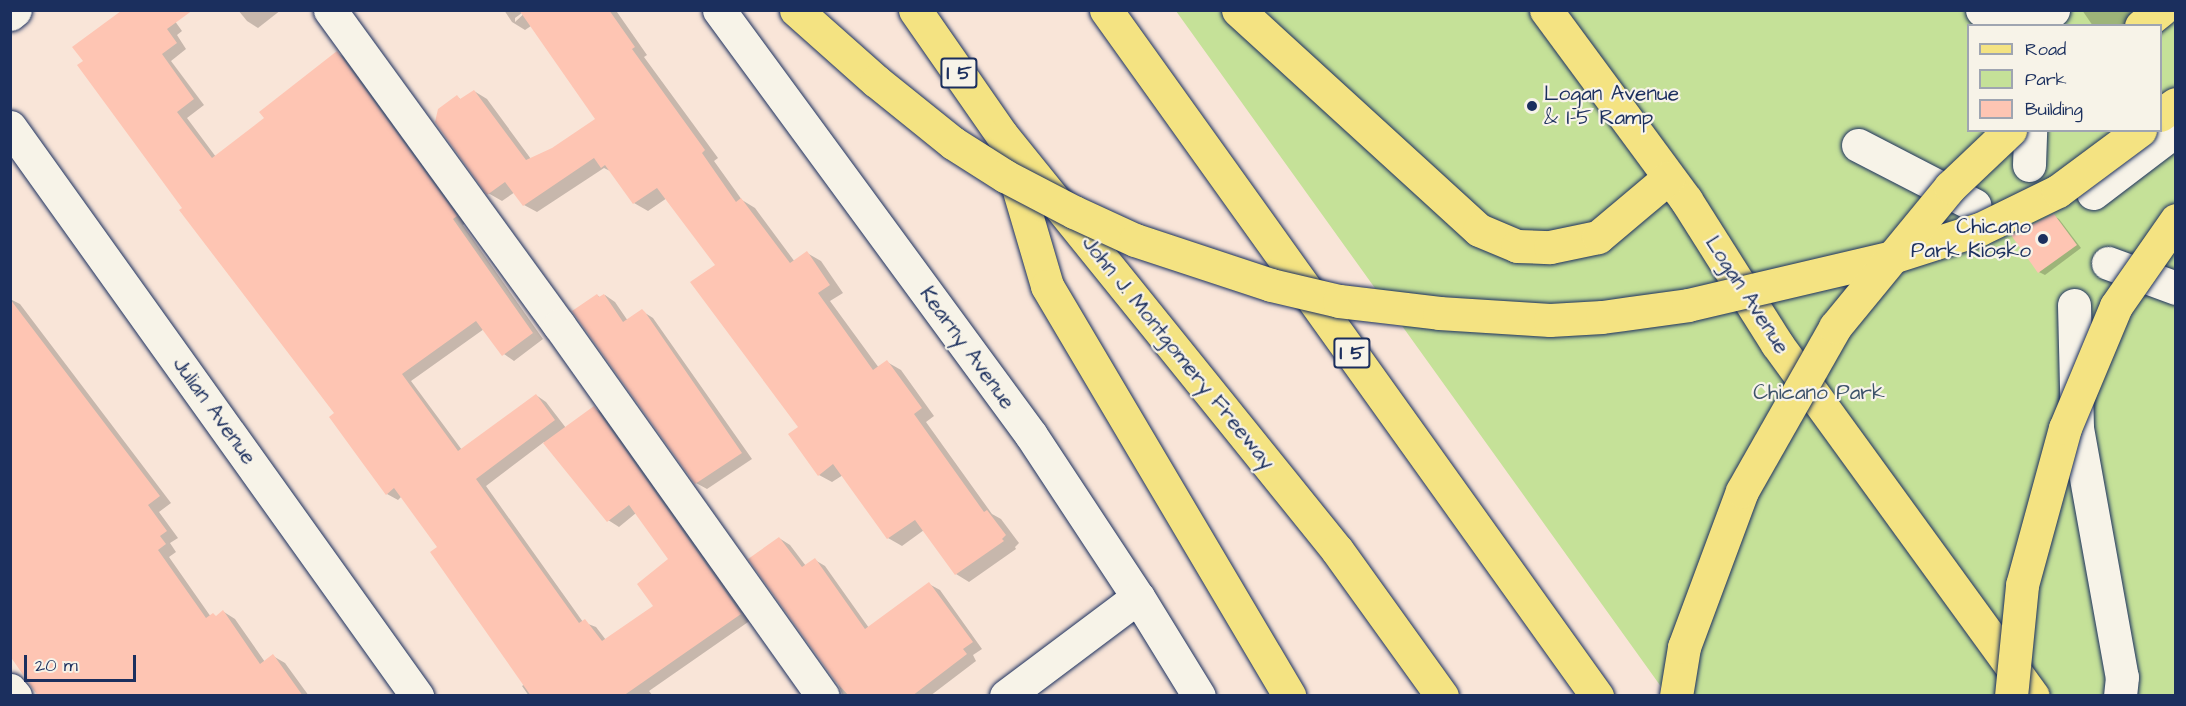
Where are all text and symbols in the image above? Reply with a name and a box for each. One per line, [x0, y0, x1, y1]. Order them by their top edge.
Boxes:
legend [1967, 24, 2162, 132]
text: Road [2025, 37, 2066, 62]
road number: I 5 [940, 56, 978, 90]
text: Park [2025, 67, 2067, 92]
place label: Logan Avenue & I-5 Ramp [1544, 81, 1679, 131]
text: Building [2025, 97, 2083, 122]
marker: Logan Avenue & I-5 Ramp [1525, 99, 1539, 113]
place label: Chicano Park Kiosko [1911, 214, 2031, 264]
street label: John J. Montgomery Freeway [1076, 231, 1280, 475]
street label: Logan Avenue [1700, 232, 1794, 358]
marker: Chicano Park Kiosko [2036, 232, 2050, 246]
street label: Kearny Avenue [914, 282, 1020, 414]
road number: I 5 [1332, 336, 1372, 370]
street label: Julian Avenue [167, 353, 261, 469]
park label: Chicano Park [1753, 380, 1885, 406]
scale bar [27, 643, 140, 681]
text: 20 m [35, 653, 78, 678]

